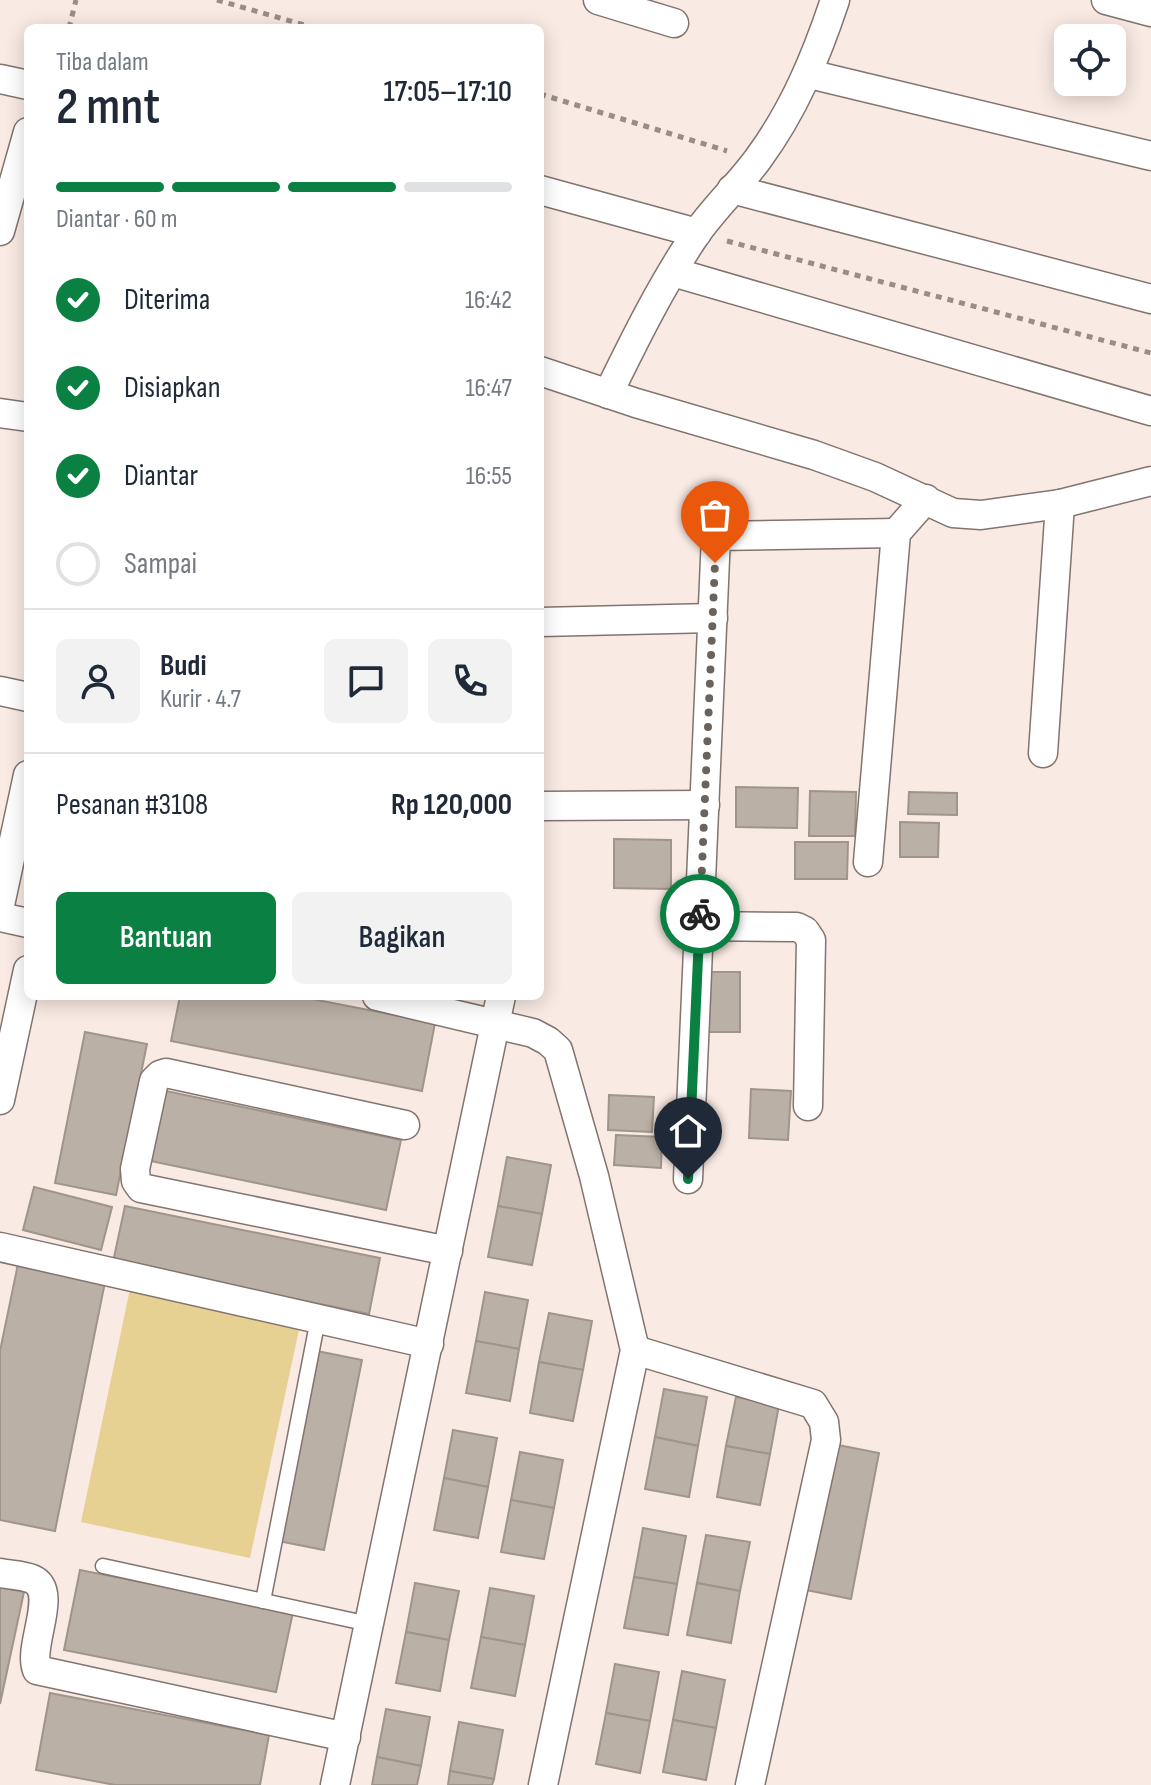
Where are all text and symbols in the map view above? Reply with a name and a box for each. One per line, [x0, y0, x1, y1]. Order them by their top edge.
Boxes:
map controls [1054, 24, 1126, 96]
button: locate [1054, 24, 1126, 96]
text: Tiba dalam [56, 47, 149, 78]
text: 17:05–17:10 [384, 74, 512, 110]
text: 2 mnt [56, 76, 160, 139]
text: Diantar · 60 m [56, 204, 177, 235]
icon: check [56, 278, 100, 322]
text: Diterima [124, 282, 210, 318]
text: 16:42 [465, 285, 512, 316]
icon: check [56, 366, 100, 410]
text: Disiapkan [124, 370, 221, 406]
text: 16:47 [466, 373, 512, 404]
icon: check [56, 454, 100, 498]
text: Diantar [124, 458, 198, 494]
text: 16:55 [466, 461, 512, 492]
pin [681, 481, 749, 563]
icon: bag [693, 493, 737, 537]
text: Sampai [124, 546, 197, 582]
button: person [56, 639, 140, 723]
button: chat [324, 639, 408, 723]
button: phone [428, 639, 512, 723]
text: Budi [160, 648, 207, 684]
text: Kurir · 4.7 [160, 684, 241, 715]
text: Pesanan #3108 [56, 787, 208, 823]
text: Rp 120,000 [391, 787, 512, 823]
courier [660, 874, 740, 954]
button: Bantuan [56, 892, 276, 984]
button: Bagikan [292, 892, 512, 984]
icon: bike [678, 892, 722, 936]
pin [654, 1097, 722, 1179]
icon: home [666, 1109, 710, 1153]

